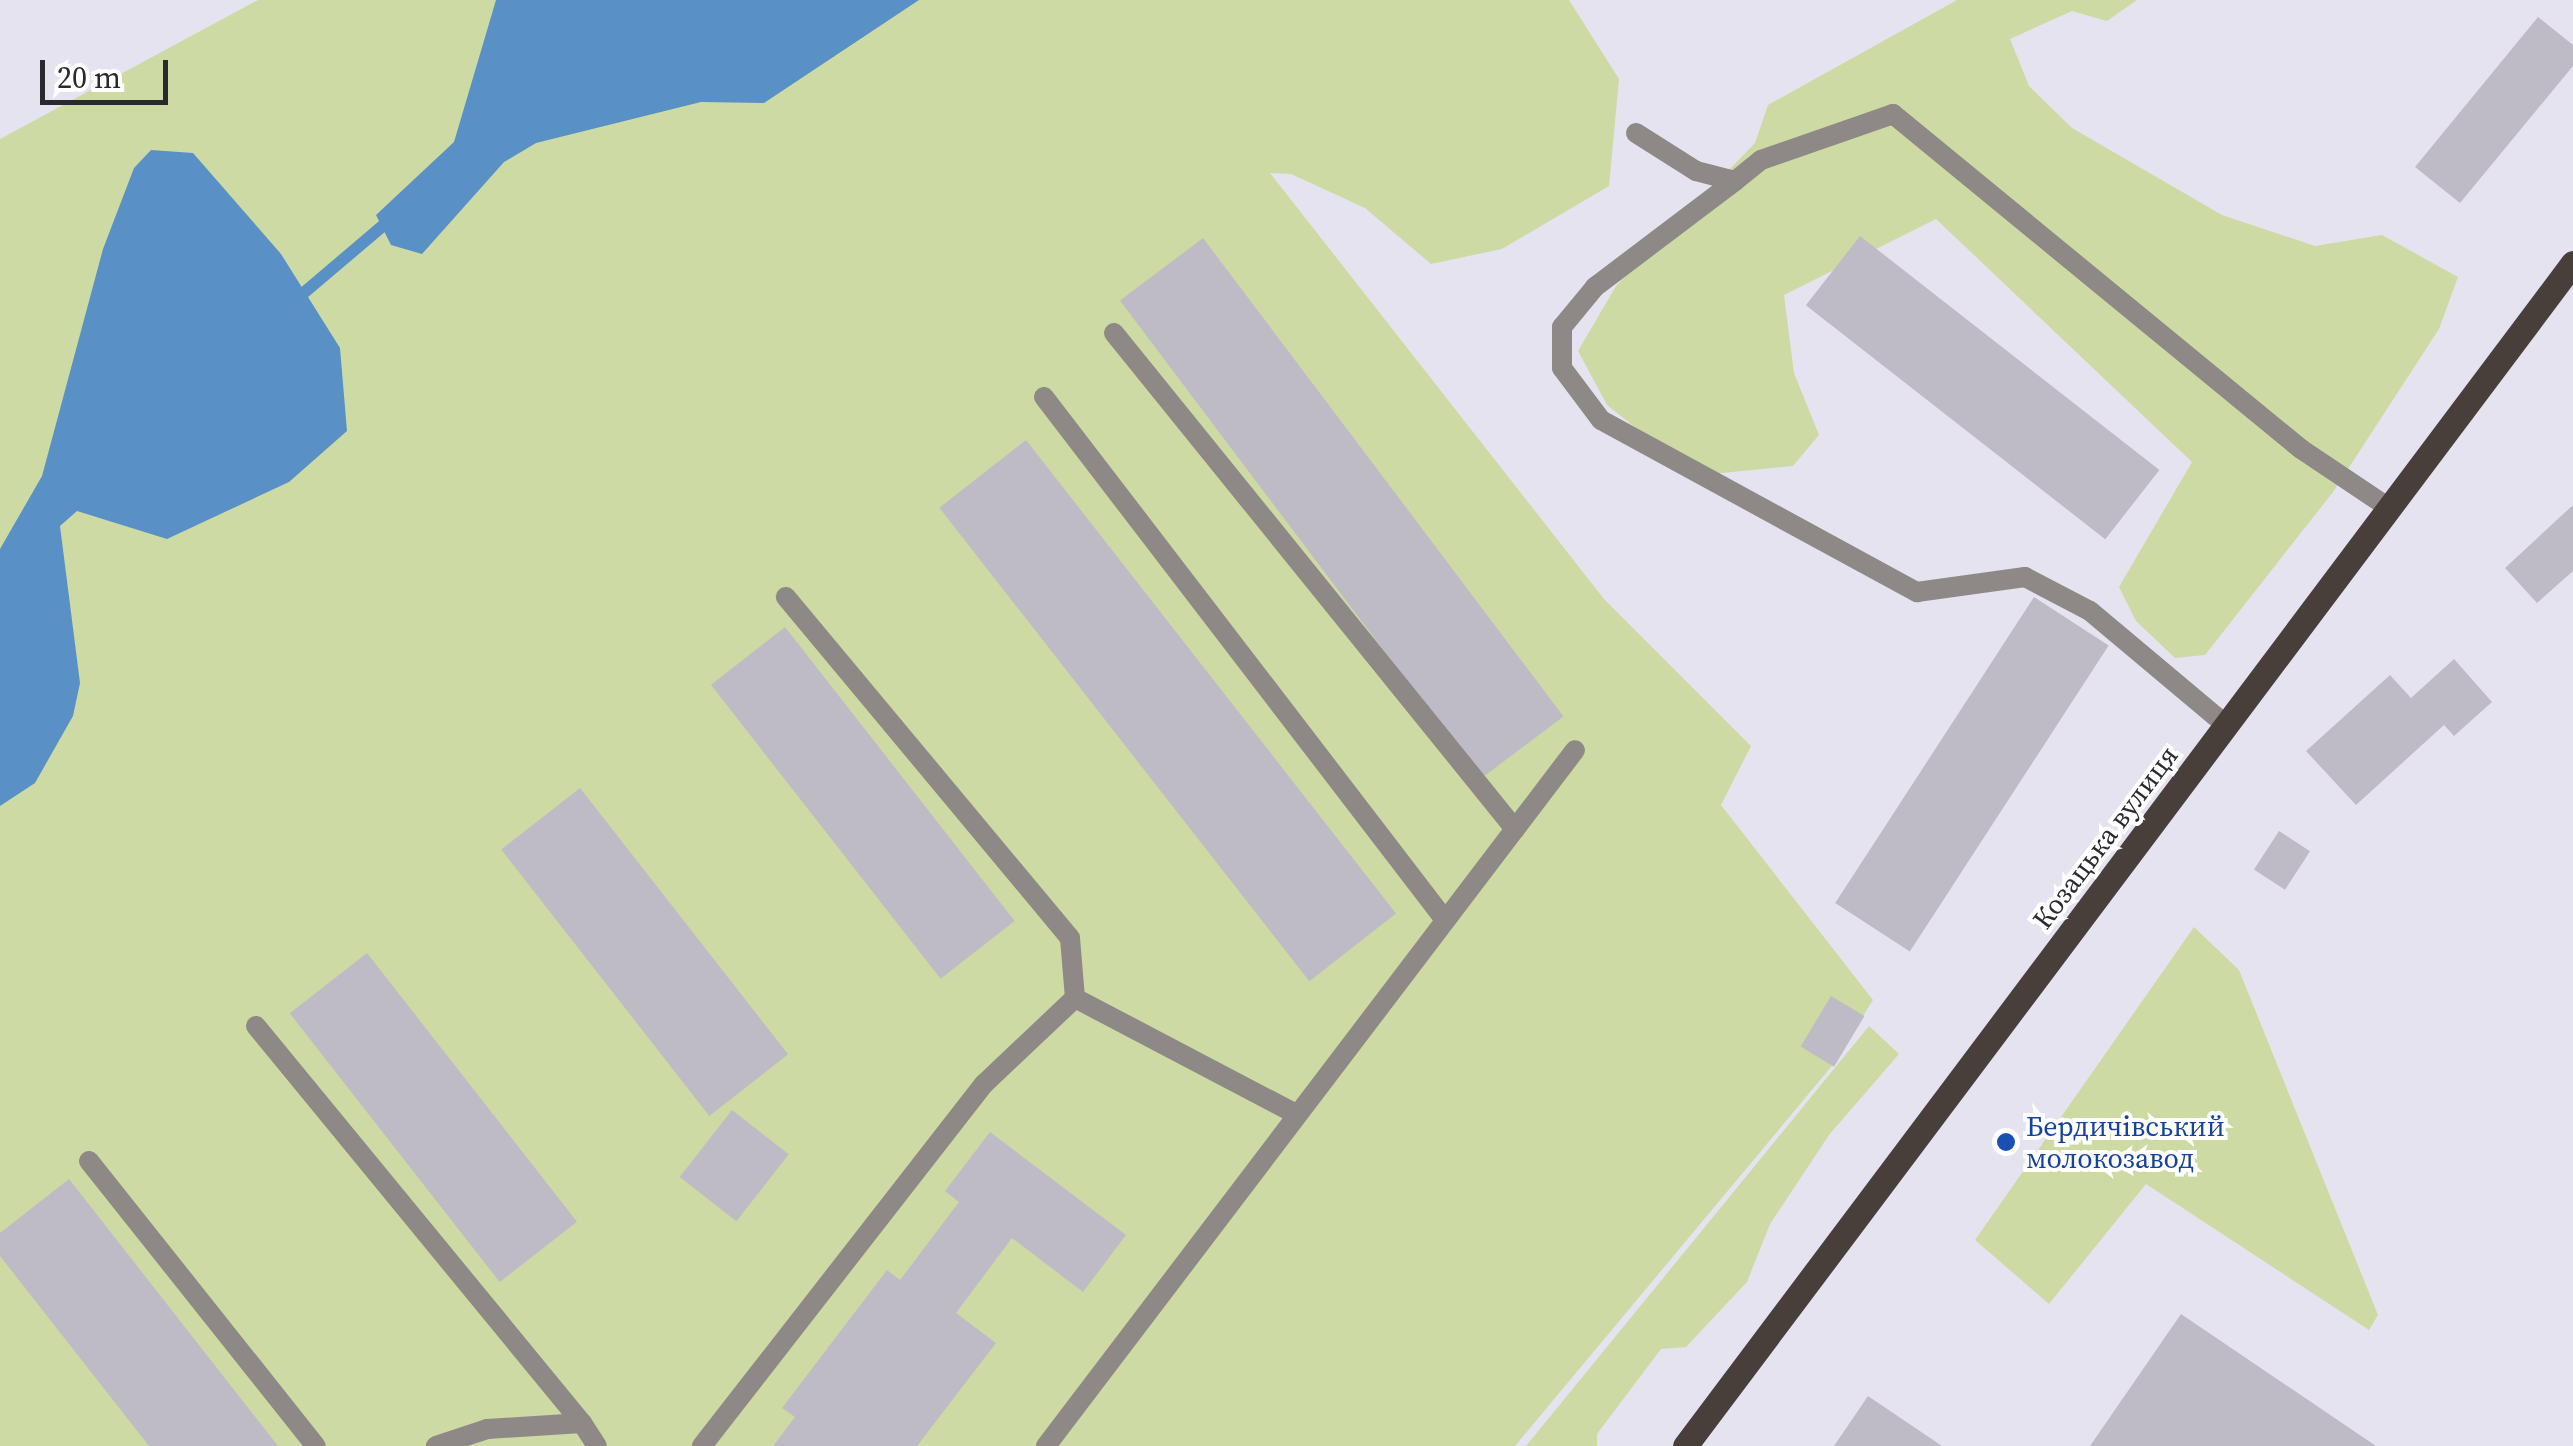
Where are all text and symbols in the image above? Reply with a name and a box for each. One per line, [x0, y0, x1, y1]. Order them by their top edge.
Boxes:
scale bar [45, 40, 172, 102]
text: 20 m [57, 57, 121, 98]
street label: Козацька вулиця [2025, 739, 2185, 935]
place label: Бердичівський молокозавод [2026, 1109, 2225, 1175]
marker: Бердичівський молокозавод [1995, 1131, 2017, 1153]

